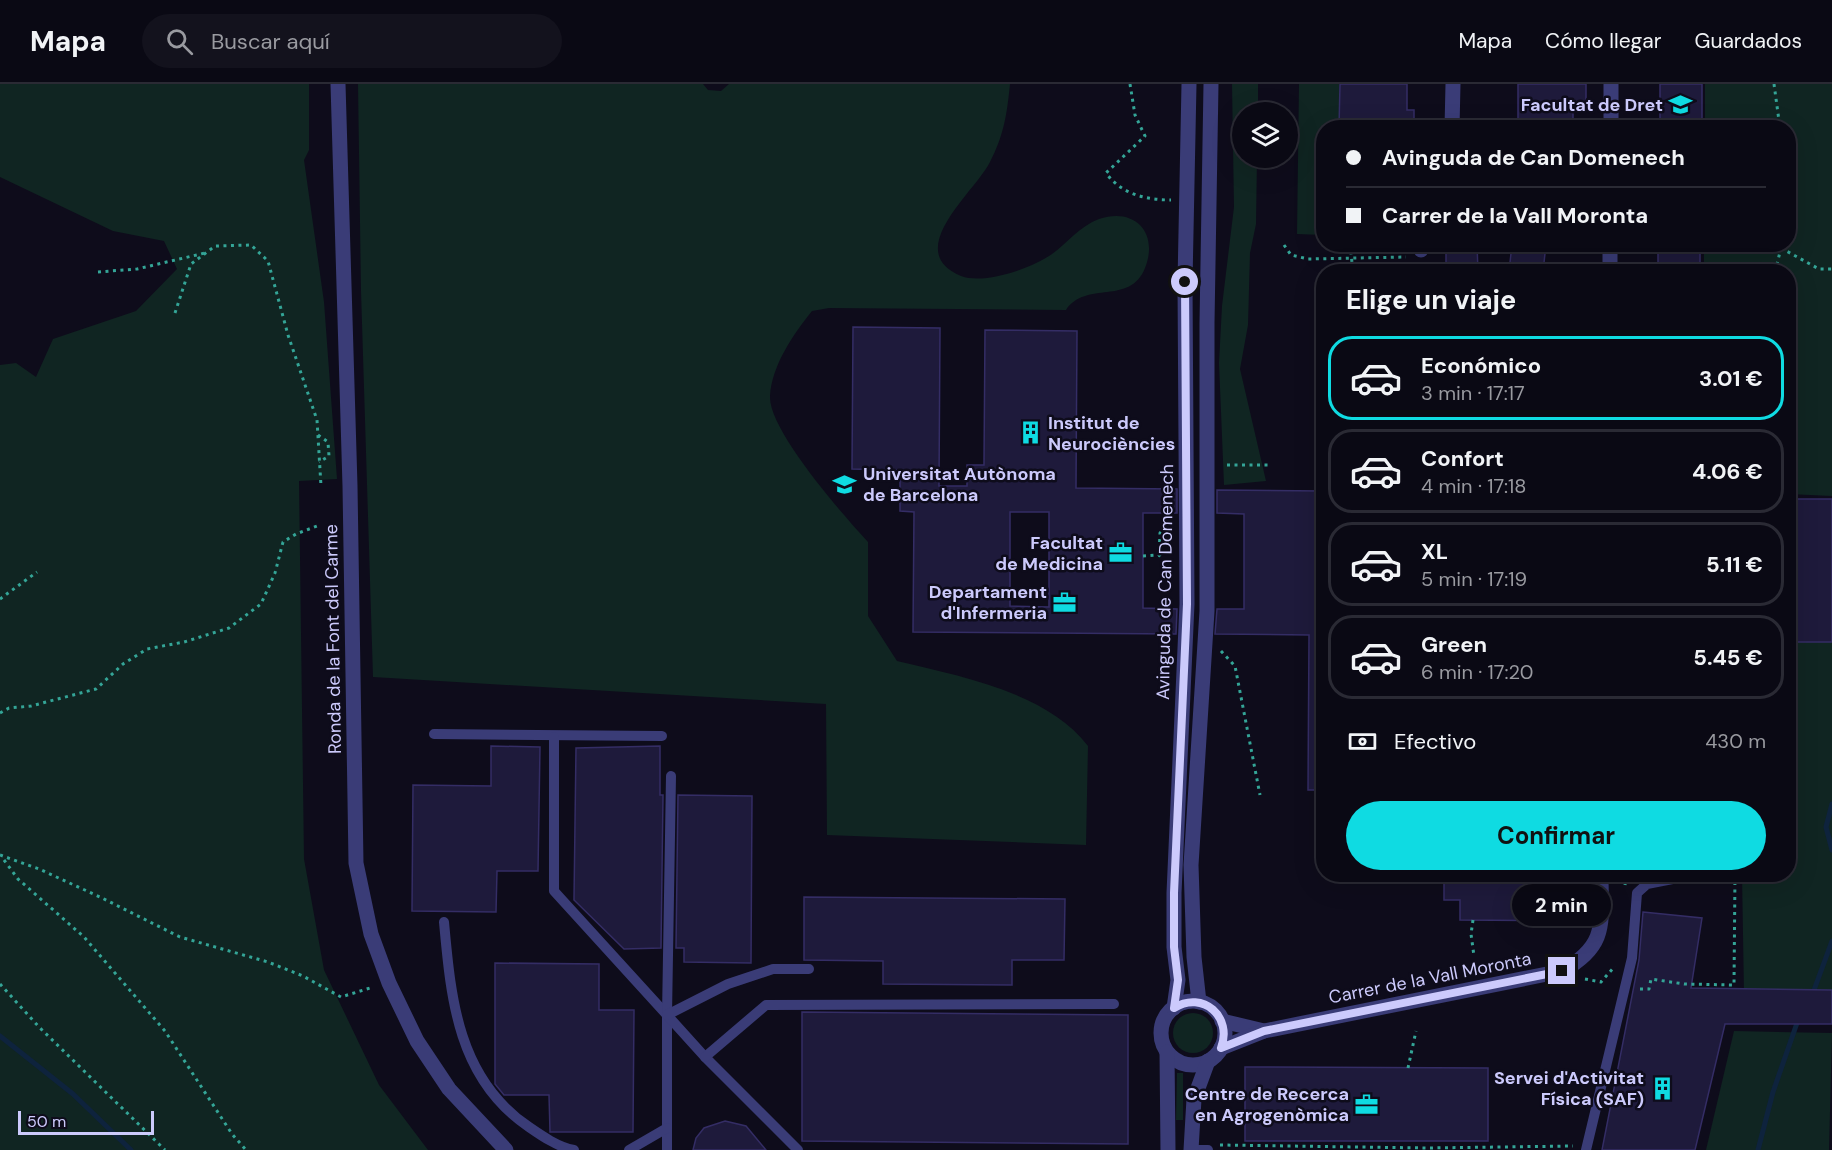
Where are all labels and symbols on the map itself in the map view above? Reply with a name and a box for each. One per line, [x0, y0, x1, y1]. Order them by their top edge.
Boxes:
school or university icon: Facultat de Dret [1668, 92, 1694, 118]
place label: Facultat de Dret [1521, 93, 1663, 117]
route start [1171, 268, 1198, 295]
place label: Institut de Neurociències [1048, 411, 1175, 456]
building icon: Institut de Neurociències [1017, 420, 1043, 446]
place label: Universitat Autònoma de Barcelona [863, 462, 1056, 507]
street label: Avinguda de Can Domenech [1151, 464, 1179, 700]
school or university icon: Universitat Autònoma de Barcelona [832, 471, 858, 497]
street label: Ronda de la Font del Carme [319, 524, 347, 754]
place label: Facultat de Medicina [995, 531, 1103, 576]
office icon: Facultat de Medicina [1108, 540, 1134, 566]
place label: Departament d'Infermeria [929, 580, 1047, 625]
office icon: Departament d'Infermeria [1052, 589, 1078, 615]
callout: 2 min [1512, 884, 1612, 926]
street label: Carrer de la Vall Moronta [1327, 947, 1533, 1009]
route end [1548, 957, 1575, 984]
place label: Servei d'Activitat Física (SAF) [1494, 1066, 1644, 1111]
building icon: Servei d'Activitat Física (SAF) [1649, 1075, 1675, 1101]
place label: Centre de Recerca en Agrogenòmica [1185, 1082, 1349, 1127]
office icon: Centre de Recerca en Agrogenòmica [1354, 1091, 1380, 1117]
scale bar [18, 1108, 154, 1136]

